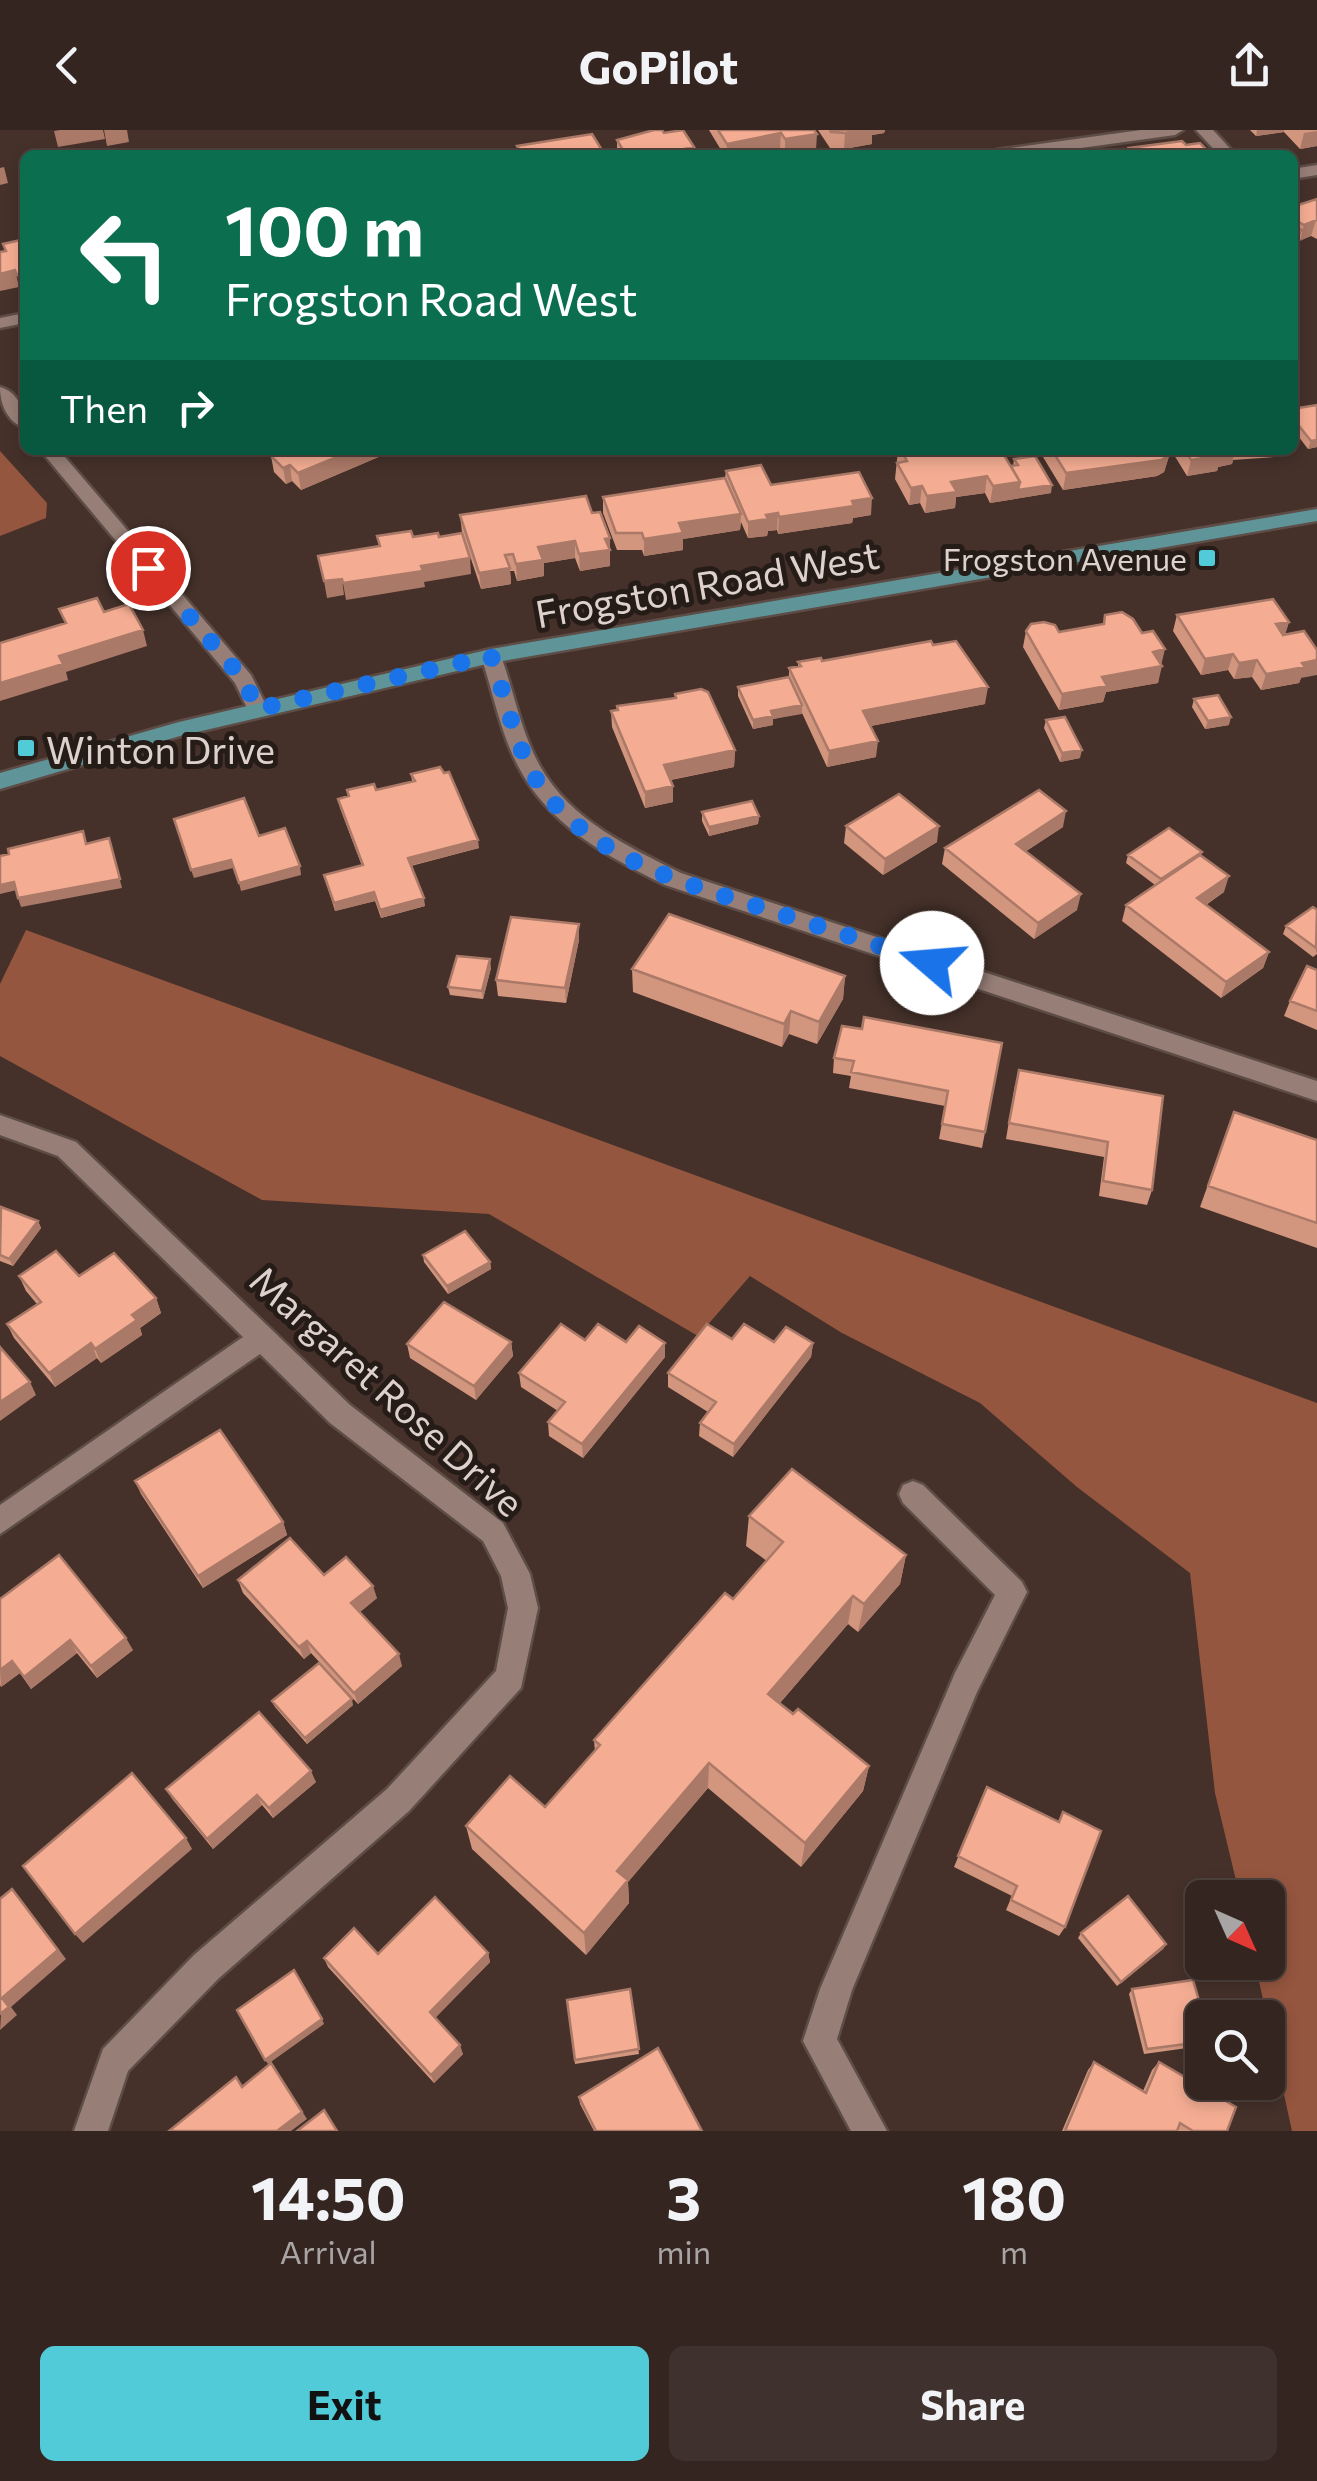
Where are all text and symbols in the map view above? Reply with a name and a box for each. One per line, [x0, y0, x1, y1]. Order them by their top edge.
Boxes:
icon: back [40, 38, 95, 93]
text: GoPilot [579, 38, 738, 93]
icon: share [1222, 38, 1277, 93]
text: 100 m [225, 185, 424, 270]
icon: left [60, 190, 190, 320]
text: Frogston Road West [225, 270, 637, 325]
icon: right [168, 380, 223, 435]
text: Then [60, 384, 148, 431]
pin [106, 526, 191, 611]
street label: Frogston Road West [531, 530, 883, 636]
place label: Frogston Avenue [943, 538, 1187, 578]
icon: arrive [121, 541, 176, 596]
marker: Frogston Avenue [1196, 547, 1218, 569]
place label: Winton Drive [46, 725, 275, 772]
marker: Winton Drive [15, 737, 37, 759]
position arrow [880, 911, 984, 1015]
street label: Margaret Rose Drive [242, 1255, 534, 1525]
north arrow [1185, 1880, 1285, 1980]
map controls [1185, 1880, 1285, 2100]
button: search [1185, 2000, 1285, 2100]
text: 14:50 [251, 2159, 406, 2232]
text: 3 [666, 2159, 701, 2232]
text: 180 [962, 2159, 1066, 2232]
text: Arrival [280, 2231, 377, 2271]
text: min [657, 2231, 711, 2271]
text: m [1000, 2231, 1028, 2271]
button: Exit [40, 2346, 649, 2461]
button: Share [669, 2346, 1277, 2461]

